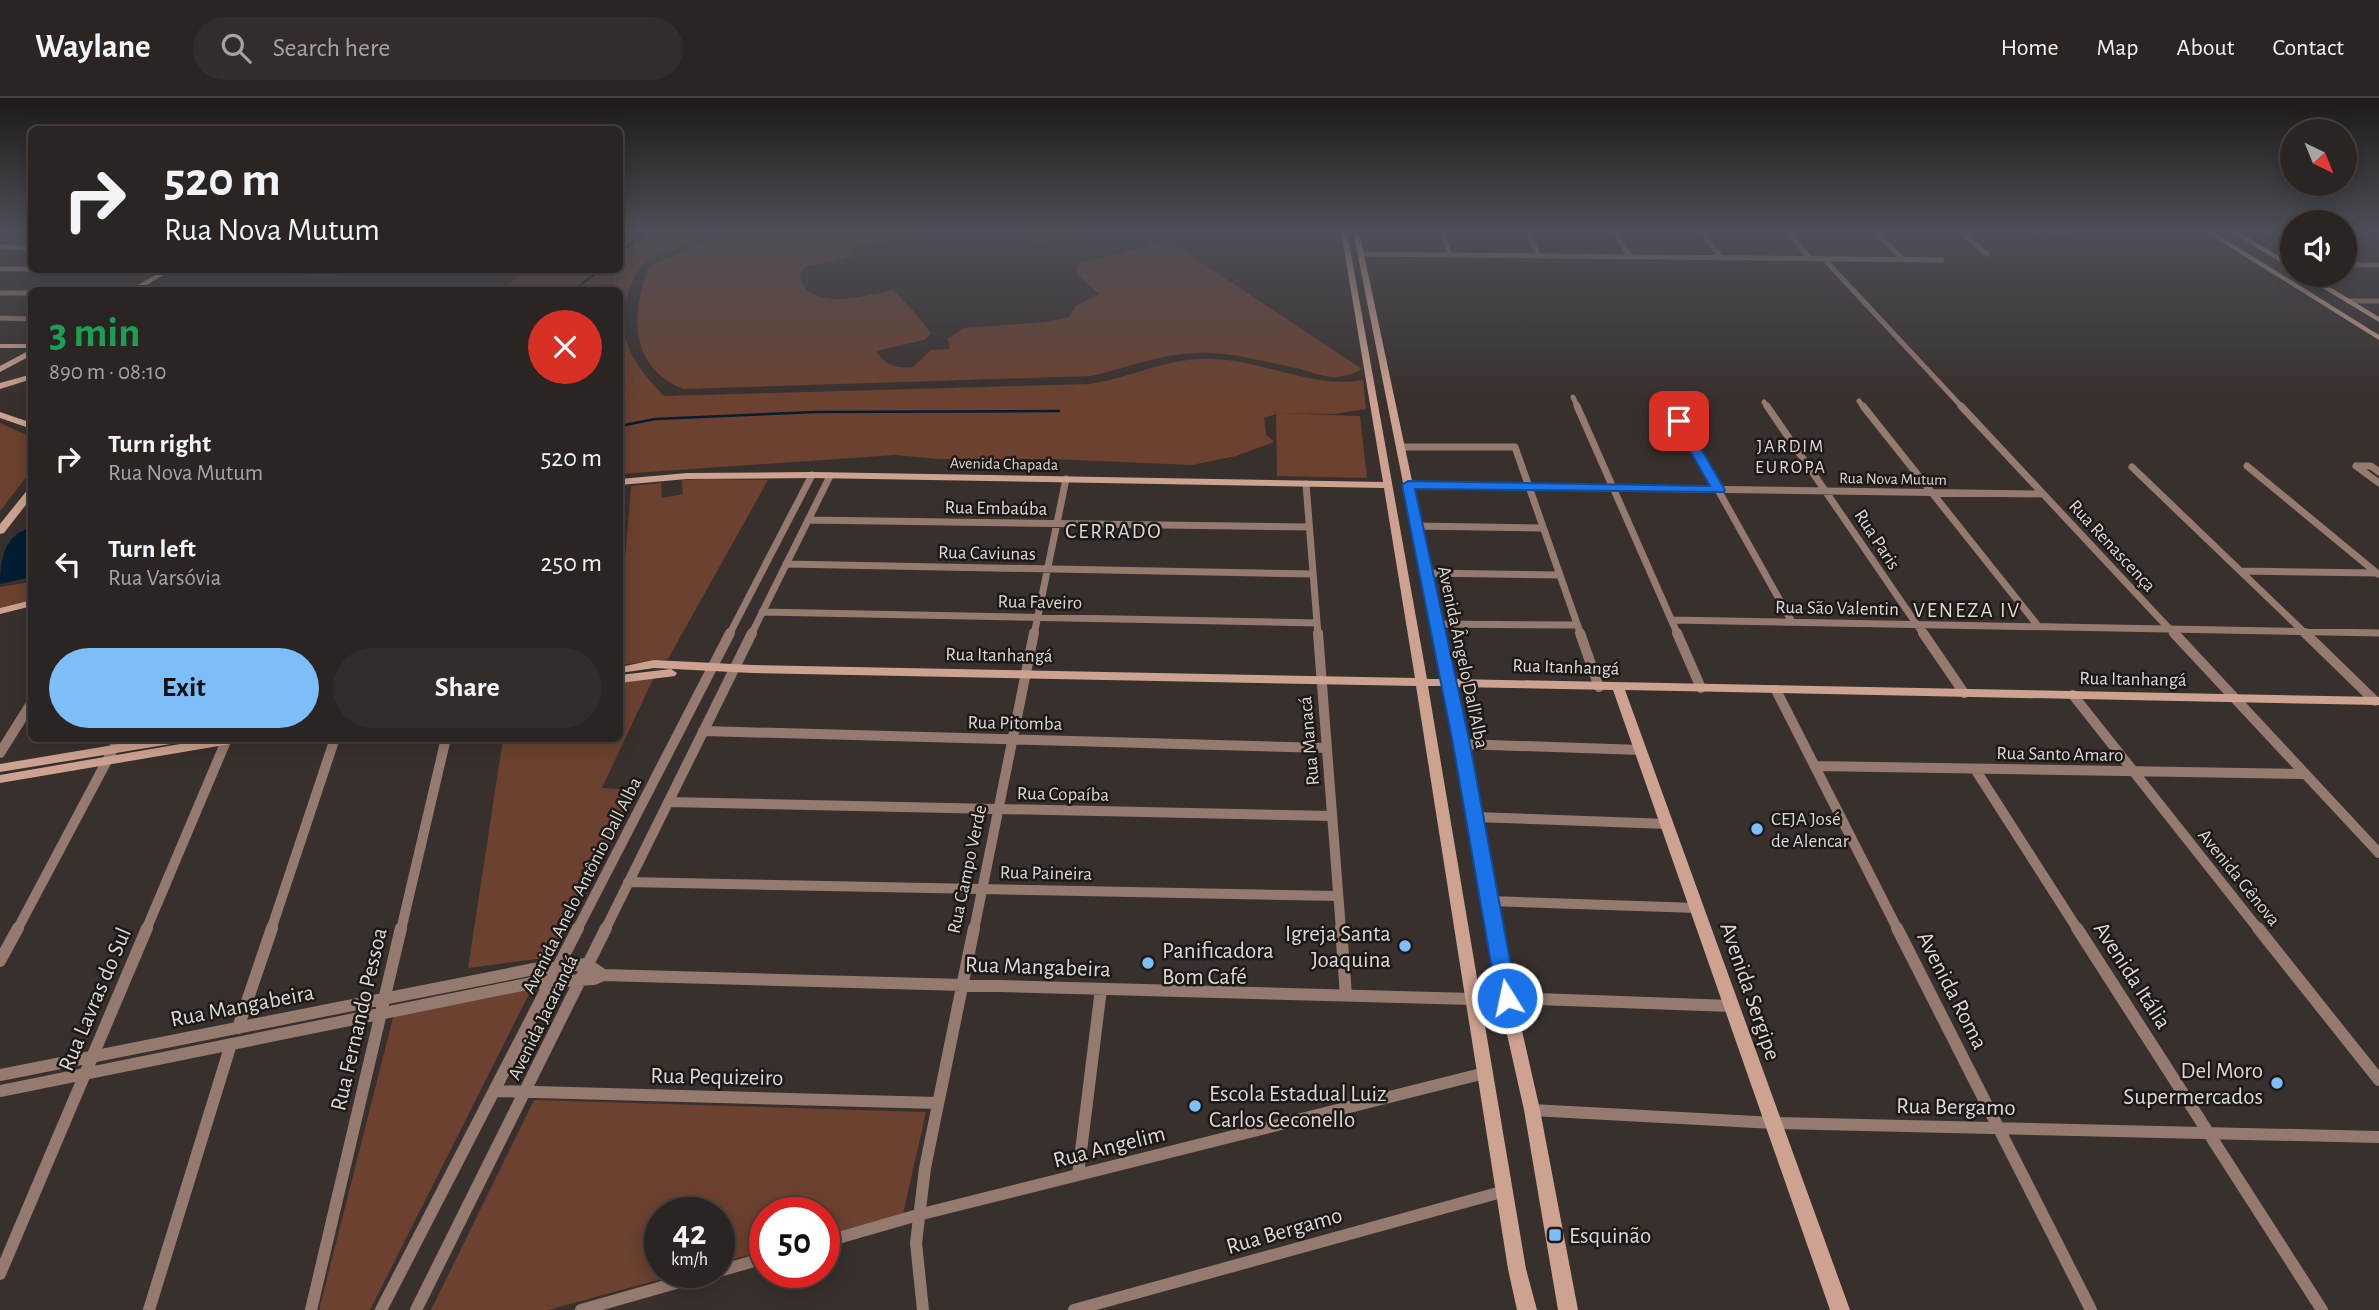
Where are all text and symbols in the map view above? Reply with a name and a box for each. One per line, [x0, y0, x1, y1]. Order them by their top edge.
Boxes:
search box [193, 17, 683, 80]
icon: search [217, 29, 255, 67]
text: Waylane [35, 31, 151, 64]
text: Search here [273, 35, 390, 61]
text: Home [2001, 36, 2059, 60]
text: Map [2097, 36, 2139, 60]
text: About [2177, 36, 2234, 60]
text: Contact [2272, 36, 2344, 60]
north arrow [2280, 119, 2357, 196]
map controls [2280, 119, 2357, 287]
icon: right [49, 154, 140, 245]
text: 520 m [164, 156, 281, 205]
button: sound [2280, 210, 2357, 287]
text: Rua Nova Mutum [164, 214, 380, 246]
button: close [528, 310, 602, 384]
text: 3 min [49, 312, 141, 354]
text: 890 m · 08:10 [49, 361, 166, 384]
pin [1649, 391, 1709, 451]
icon: arrive [1660, 402, 1698, 440]
text: Turn right [108, 431, 211, 457]
district label: JARDIM EUROPA [1755, 438, 1827, 477]
icon: right [49, 440, 87, 478]
text: 520 m [540, 445, 602, 471]
street label: Avenida Chapada [950, 455, 1058, 473]
text: Rua Nova Mutum [108, 462, 263, 485]
street label: Rua Nova Mutum [1839, 470, 1947, 488]
street label: Rua Renascença [2065, 496, 2159, 596]
street label: Rua Embaúba [944, 498, 1048, 519]
street label: Rua Paris [1850, 506, 1903, 573]
district label: CERRADO [1065, 521, 1163, 542]
text: Turn left [108, 536, 196, 562]
street label: Rua Caviunas [938, 543, 1036, 564]
icon: left [49, 545, 87, 583]
text: 250 m [540, 550, 602, 576]
street label: Avenida Ângelo Dall'Alba [1434, 564, 1493, 750]
text: Rua Varsóvia [108, 567, 221, 590]
street label: Rua Faveiro [998, 592, 1082, 613]
street label: Rua São Valentin [1775, 598, 1899, 619]
district label: VENEZA IV [1913, 600, 2021, 621]
street label: Rua Itanhangá [945, 645, 1053, 666]
button: Exit [49, 648, 319, 728]
button: Share [333, 648, 602, 728]
street label: Rua Itanhangá [1512, 656, 1620, 679]
street label: Rua Itanhangá [2079, 669, 2187, 690]
street label: Rua Manacá [1296, 695, 1323, 786]
street label: Rua Pitomba [967, 713, 1063, 734]
street label: Rua Santo Amaro [1996, 744, 2124, 765]
street label: Avenida Anelo Antônio Dall Alba [519, 774, 645, 997]
street label: Rua Copaíba [1017, 784, 1109, 805]
street label: Rua Campo Verde [945, 803, 990, 935]
place label: CEJA José de Alencar [1771, 810, 1849, 851]
marker: CEJA José de Alencar [1749, 821, 1765, 837]
street label: Avenida Gênova [2194, 826, 2284, 930]
street label: Rua Paineira [1000, 863, 1093, 884]
street label: Avenida Itália [2089, 918, 2175, 1033]
street label: Avenida Sergipe [1715, 920, 1784, 1063]
place label: Igreja Santa Joaquina [1285, 923, 1391, 972]
street label: Rua Lavras do Sul [55, 924, 136, 1075]
street label: Rua Fernando Pessoa [327, 925, 392, 1113]
street label: Avenida Roma [1912, 928, 1991, 1053]
marker: Igreja Santa Joaquina [1397, 938, 1413, 954]
place label: Panificadora Bom Café [1162, 940, 1274, 989]
street label: Avenida Jacarandá [505, 952, 582, 1083]
street label: Rua Mangabeira [965, 953, 1111, 982]
marker: Panificadora Bom Café [1140, 955, 1156, 971]
position arrow [1470, 961, 1544, 1035]
street label: Rua Mangabeira [168, 981, 316, 1032]
place label: Del Moro Supermercados [2123, 1060, 2263, 1109]
street label: Rua Pequizeiro [650, 1065, 784, 1090]
marker: Del Moro Supermercados [2269, 1075, 2285, 1091]
place label: Escola Estadual Luiz Carlos Ceconello [1209, 1083, 1386, 1132]
street label: Rua Bergamo [1896, 1095, 2016, 1120]
marker: Escola Estadual Luiz Carlos Ceconello [1187, 1098, 1203, 1114]
street label: Rua Angelim [1051, 1122, 1168, 1173]
speed limit sign: 50 [749, 1197, 840, 1288]
street label: Rua Bergamo [1224, 1204, 1345, 1259]
text: 42 [672, 1216, 707, 1251]
place label: Esquinão [1569, 1225, 1651, 1248]
marker: Esquinão [1547, 1227, 1563, 1243]
text: km/h [671, 1251, 708, 1269]

